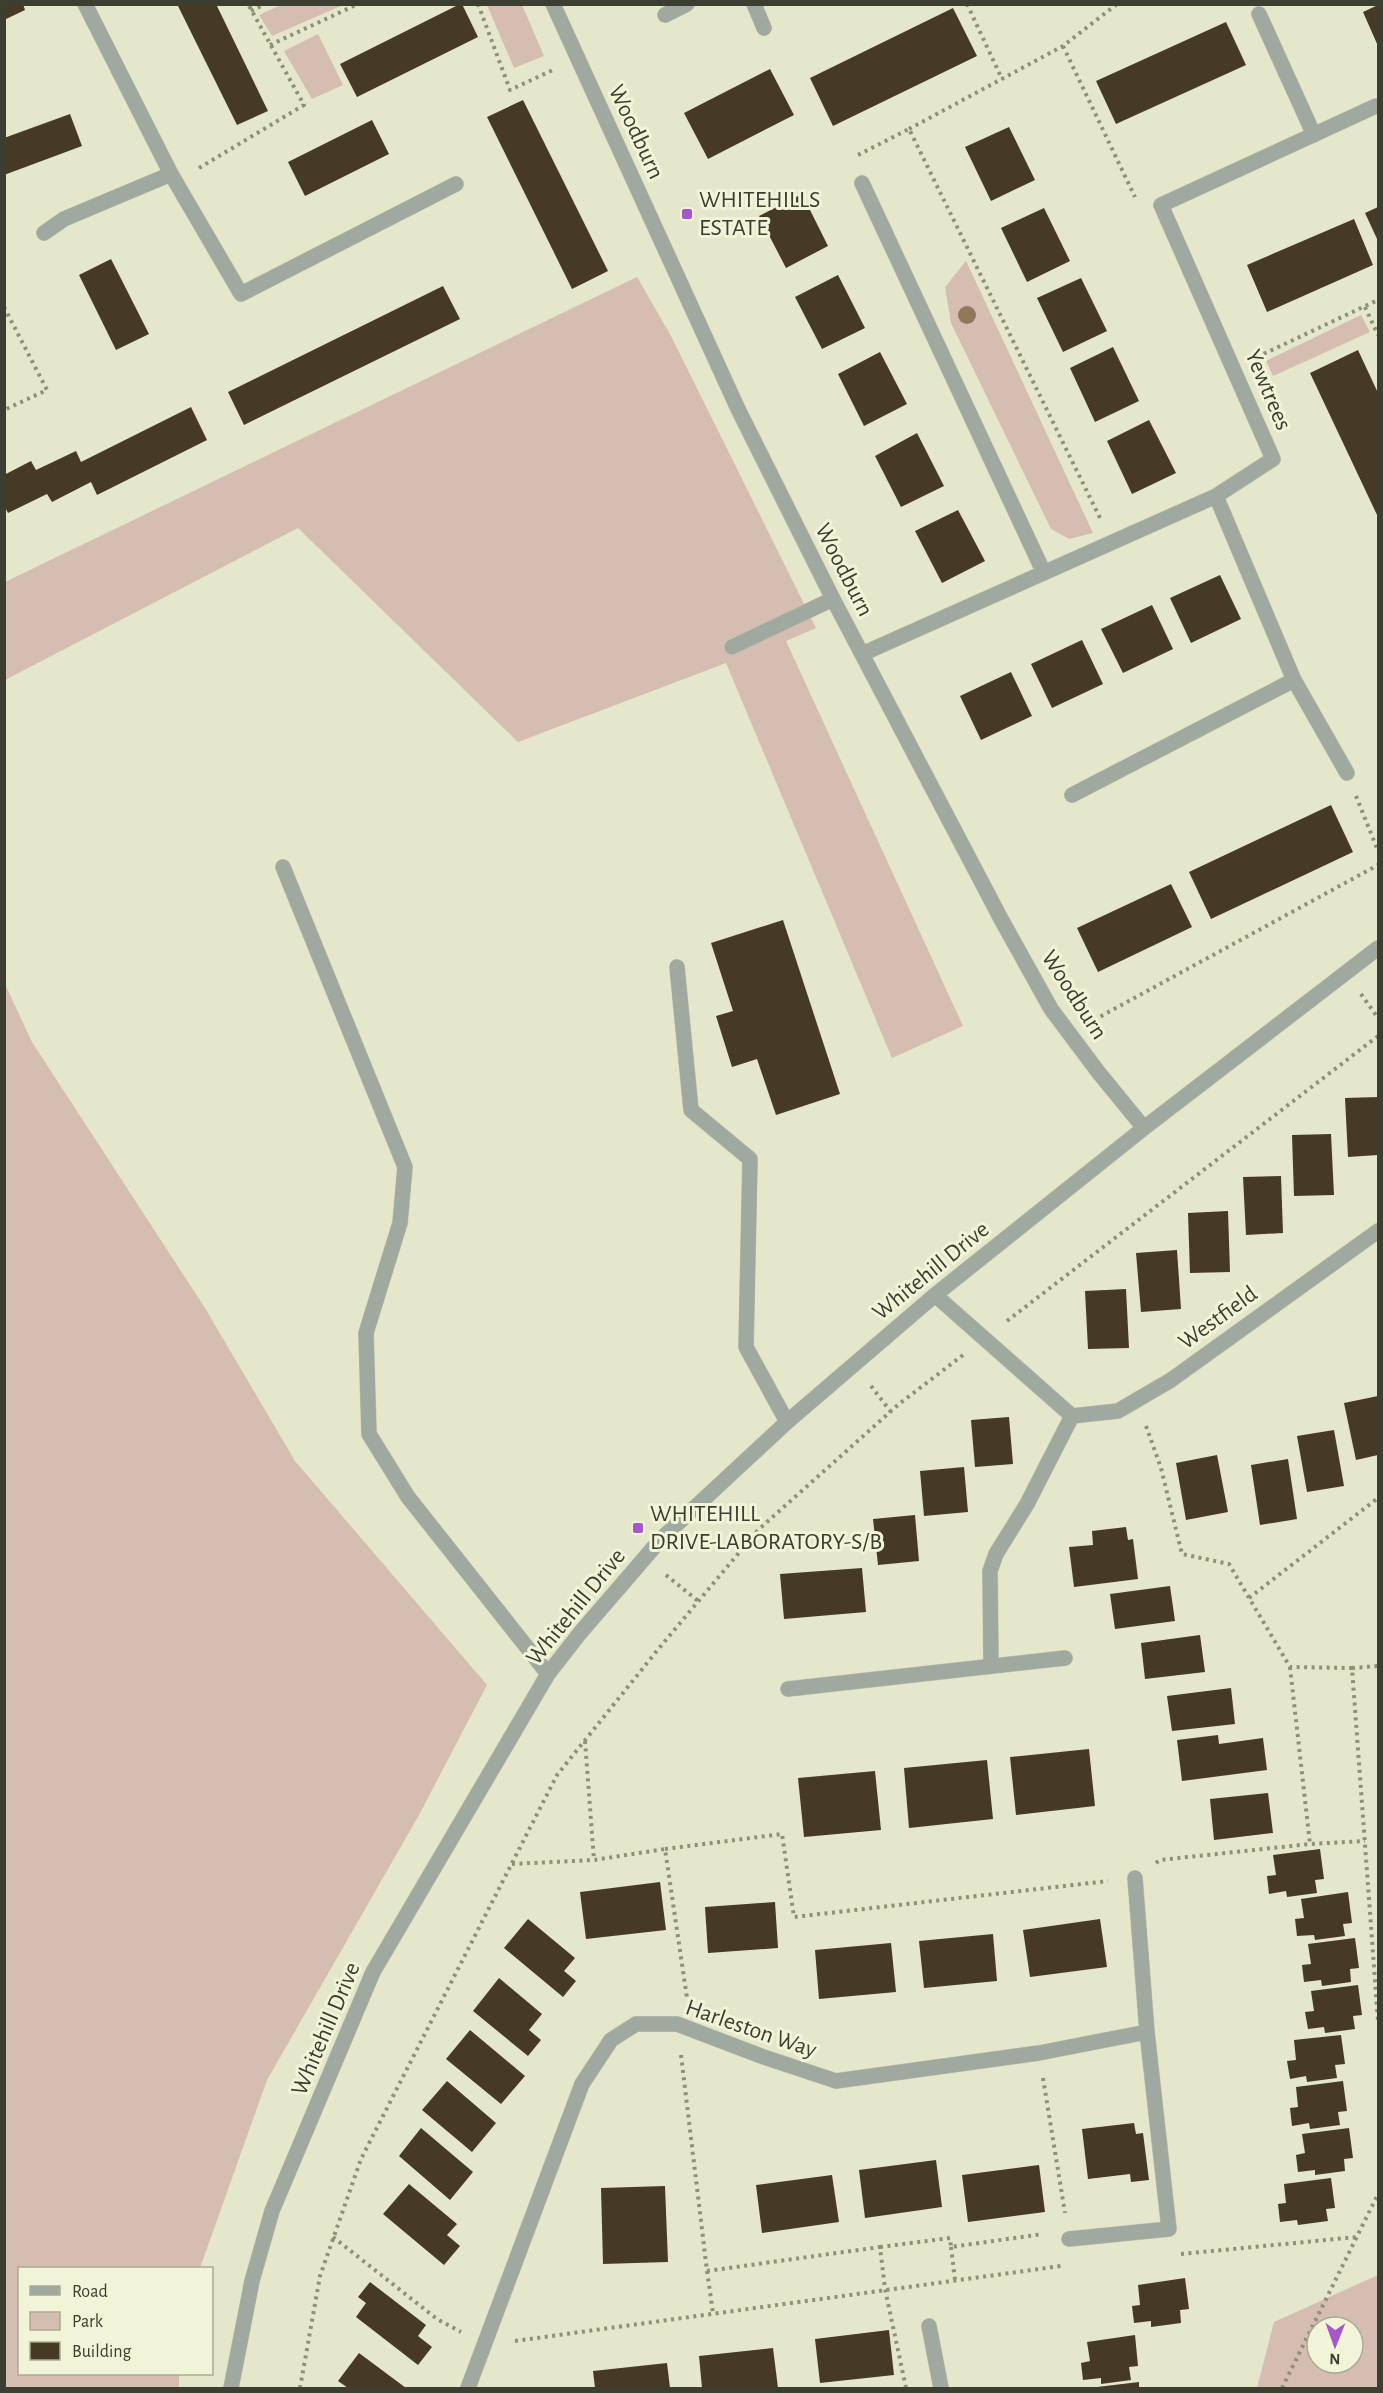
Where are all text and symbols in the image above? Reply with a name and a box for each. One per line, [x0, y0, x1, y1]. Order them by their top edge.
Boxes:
street label: Woodburn [604, 81, 668, 183]
place label: WHITEHILLS ESTATE [699, 188, 820, 240]
marker: WHITEHILLS ESTATE [680, 207, 694, 221]
street label: Yewtrees [1240, 346, 1296, 434]
street label: Woodburn [810, 520, 878, 620]
street label: Woodburn [1036, 946, 1112, 1044]
street label: Whitehill Drive [868, 1217, 994, 1325]
street label: Westfield [1174, 1282, 1262, 1354]
place label: WHITEHILL DRIVE-LABORATORY-S/B [650, 1502, 882, 1554]
marker: WHITEHILL DRIVE-LABORATORY-S/B [631, 1521, 645, 1535]
street label: Whitehill Drive [522, 1544, 630, 1670]
street label: Whitehill Drive [287, 1959, 365, 2099]
street label: Harleston Way [682, 1995, 820, 2063]
legend [18, 2267, 213, 2375]
text: Road [72, 2283, 108, 2301]
text: Park [72, 2313, 104, 2331]
north arrow [1305, 2315, 1365, 2375]
text: Building [72, 2343, 132, 2361]
text: N [1329, 2351, 1340, 2367]

